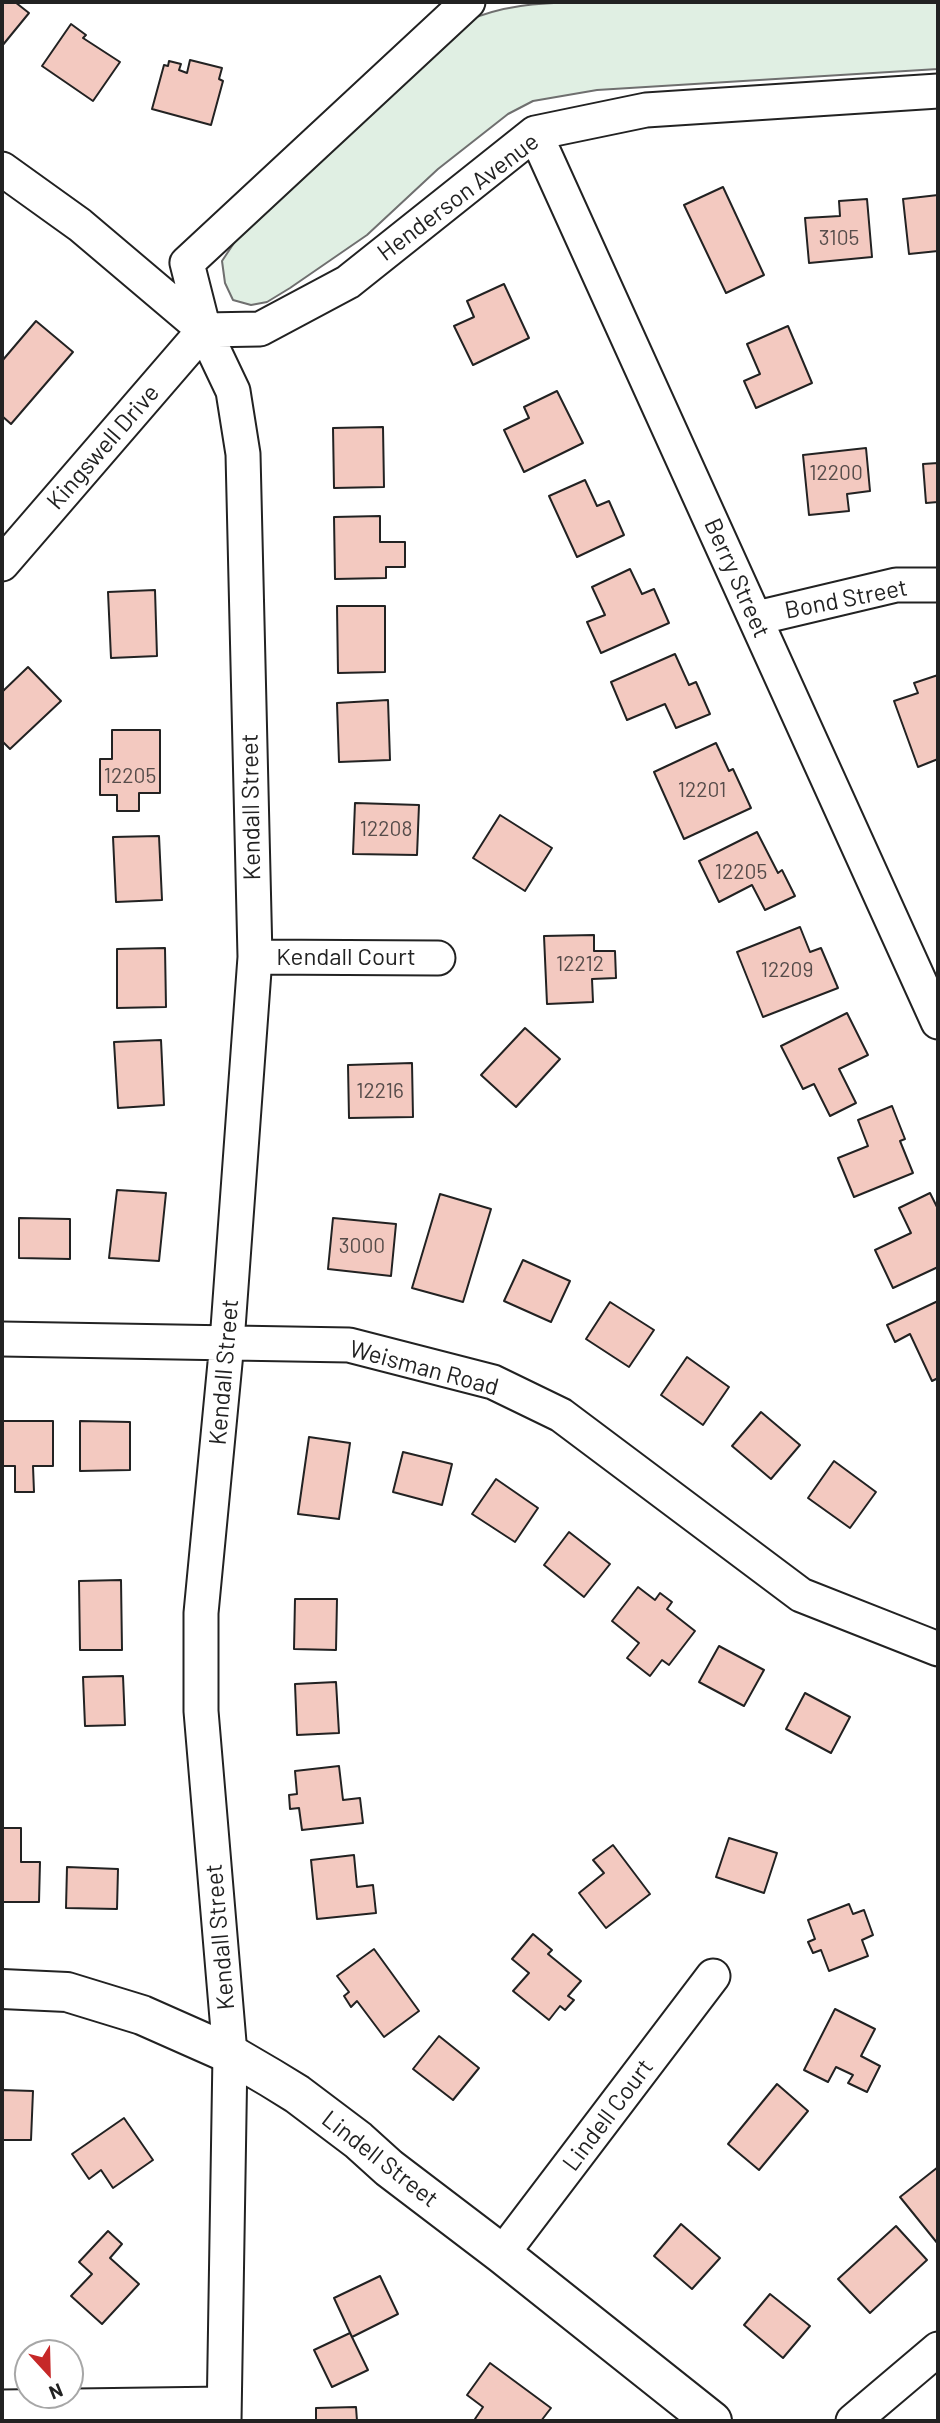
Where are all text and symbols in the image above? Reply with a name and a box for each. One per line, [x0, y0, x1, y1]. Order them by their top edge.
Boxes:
street label: Henderson Avenue [372, 127, 544, 267]
house number: 3105 [819, 225, 859, 251]
street label: Kingswell Drive [41, 379, 165, 515]
house number: 12200 [809, 460, 863, 486]
street label: Berry Street [698, 514, 776, 642]
street label: Bond Street [782, 573, 910, 625]
street label: Kendall Street [235, 733, 267, 881]
house number: 12205 [104, 763, 156, 789]
house number: 12201 [678, 777, 726, 803]
house number: 12208 [360, 816, 412, 842]
house number: 12205 [715, 859, 767, 885]
street label: Kendall Court [276, 943, 416, 971]
house number: 12212 [556, 951, 604, 977]
house number: 12209 [761, 957, 813, 983]
house number: 12216 [356, 1078, 404, 1104]
house number: 3000 [339, 1233, 385, 1259]
street label: Kendall Street [203, 1298, 245, 1446]
street label: Weisman Road [346, 1334, 502, 1402]
street label: Kendall Street [199, 1863, 241, 2011]
street label: Lindell Court [557, 2053, 659, 2177]
street label: Lindell Street [316, 2105, 444, 2213]
north arrow [14, 2339, 84, 2409]
text: N [46, 2379, 66, 2405]

